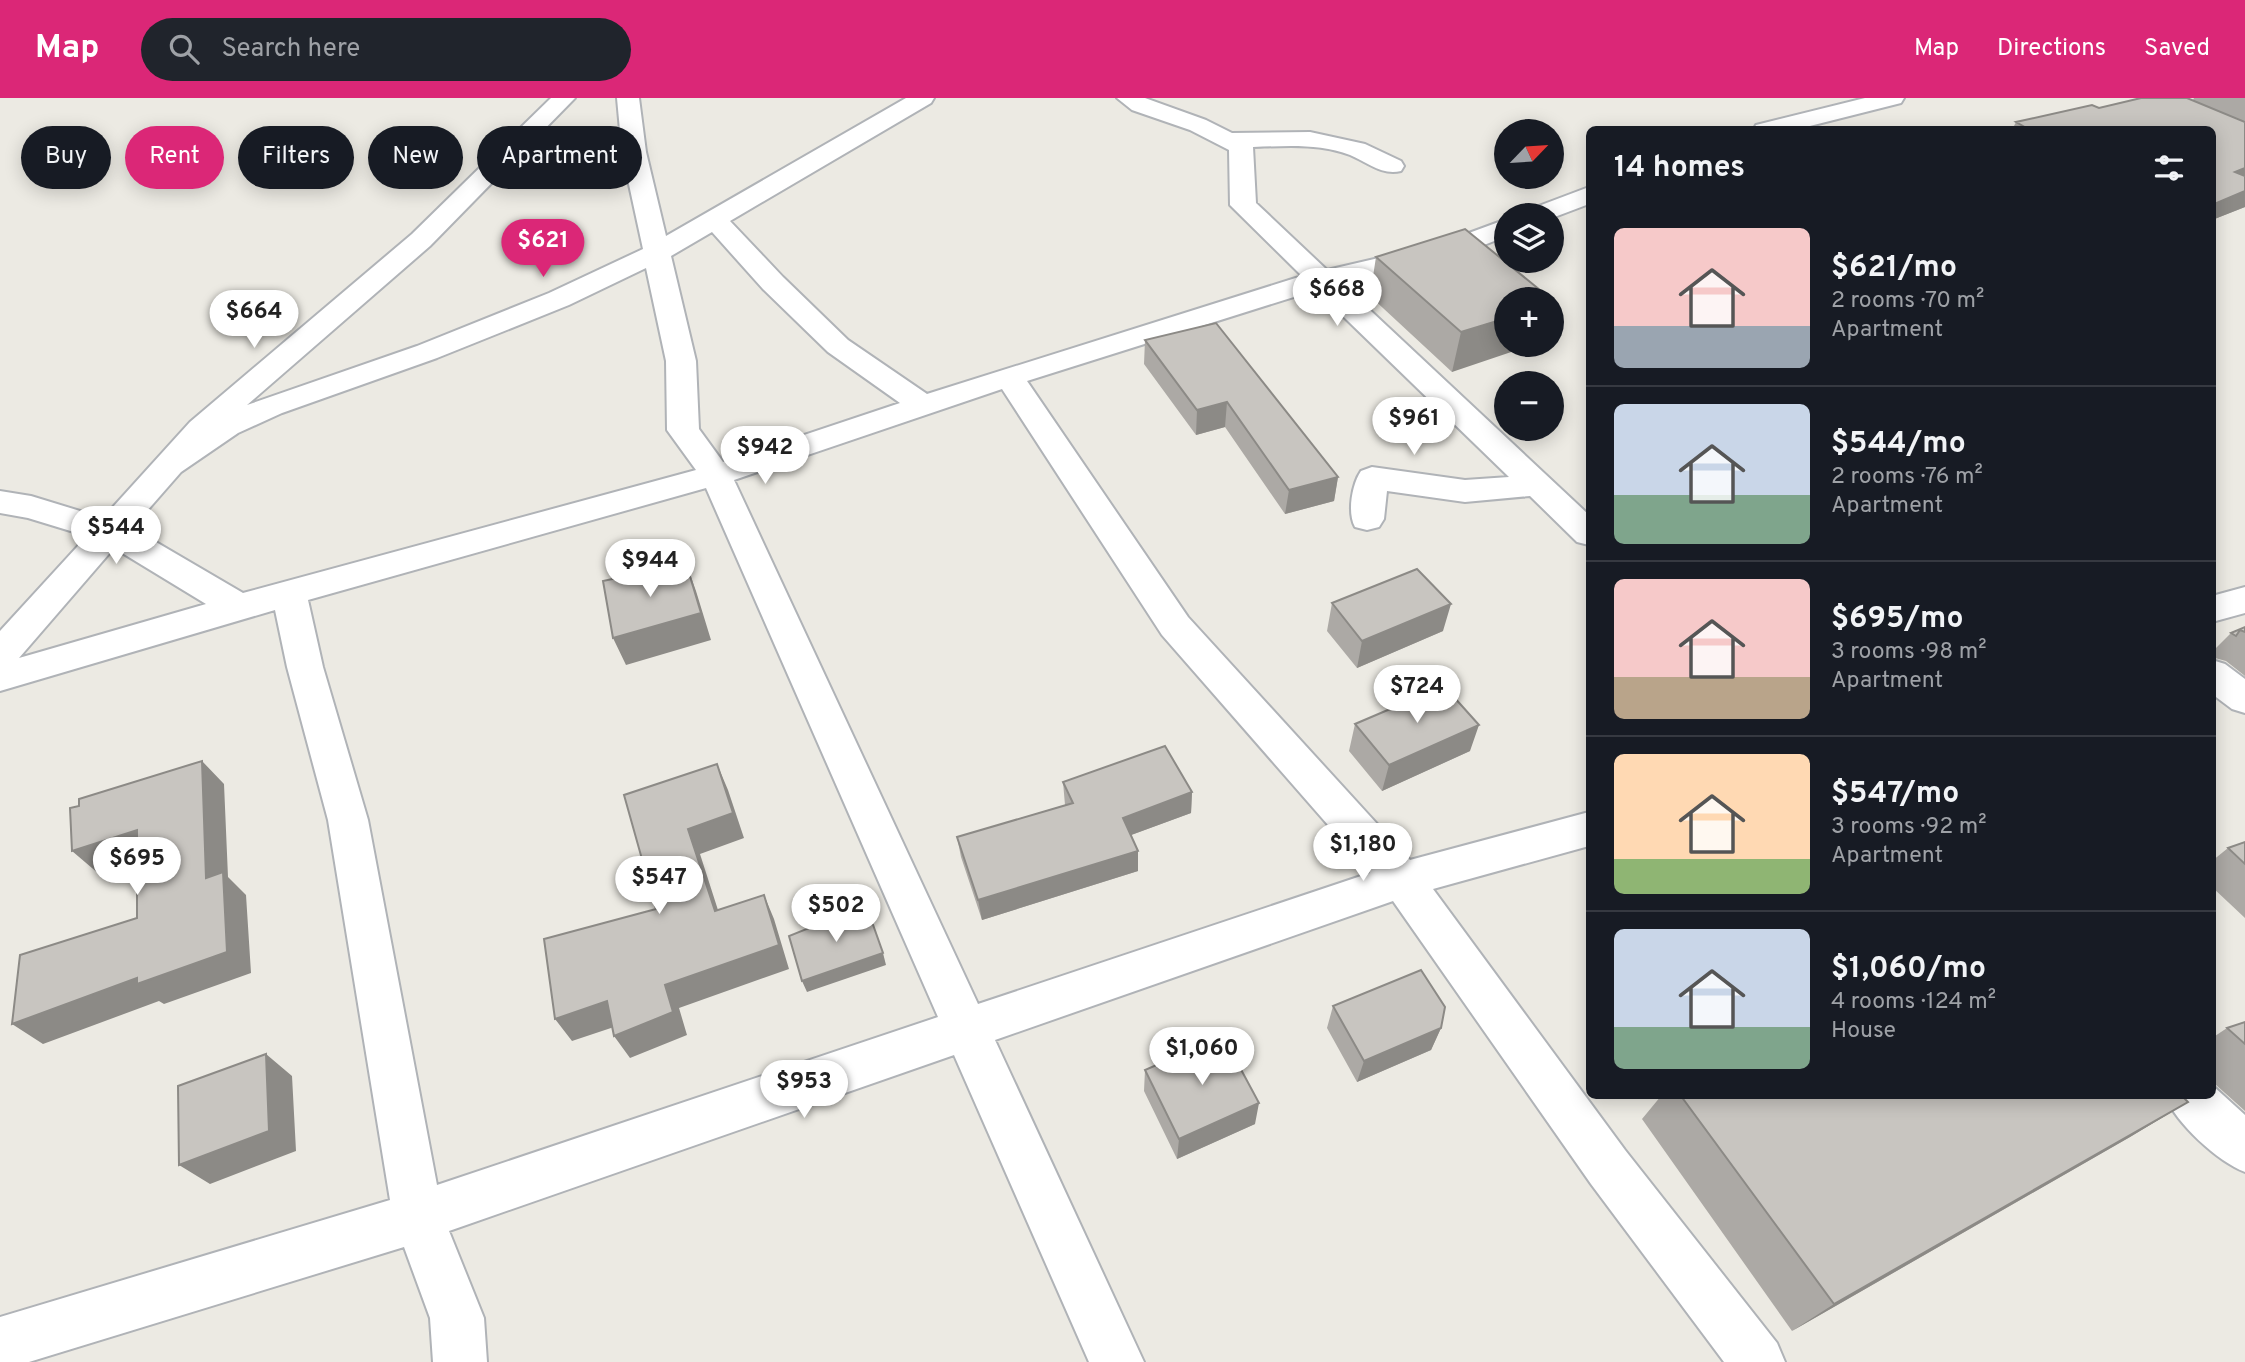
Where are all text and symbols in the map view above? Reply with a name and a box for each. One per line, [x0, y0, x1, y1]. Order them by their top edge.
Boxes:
search box [141, 18, 631, 81]
text: Map [35, 28, 99, 70]
icon: search [165, 30, 203, 68]
text: Search here [221, 33, 360, 66]
text: Map [1914, 34, 1959, 64]
text: Directions [1997, 34, 2106, 64]
text: Saved [2144, 34, 2210, 64]
north arrow [1494, 119, 1564, 189]
map controls [1494, 119, 1564, 441]
chip: Buy [21, 126, 111, 189]
chip: Rent [125, 126, 224, 189]
chip: Filters [238, 126, 354, 189]
chip: New [368, 126, 463, 189]
chip: Apartment [477, 126, 642, 189]
icon: filters [2150, 149, 2188, 187]
text: 14 homes [1614, 150, 1745, 187]
button: layers [1494, 203, 1564, 273]
pin: $621 [502, 220, 584, 279]
text: $621 [517, 227, 569, 256]
text: $621/mo [1831, 250, 1957, 287]
icon: home [1670, 256, 1754, 340]
pin: $668 [1296, 268, 1378, 328]
text: $668 [1309, 276, 1365, 305]
button: + [1494, 287, 1564, 357]
text: 2 rooms · 70 m² [1831, 287, 1984, 316]
pin: $664 [213, 290, 295, 350]
text: $664 [226, 298, 282, 327]
text: Apartment [1831, 316, 1943, 345]
button: − [1494, 371, 1564, 441]
pin: $961 [1373, 398, 1455, 457]
text: $961 [1388, 405, 1440, 434]
pin: $942 [724, 426, 806, 486]
text: $544/mo [1831, 426, 1966, 463]
icon: home [1670, 432, 1754, 516]
text: $942 [737, 434, 793, 463]
text: 2 rooms · 76 m² [1831, 463, 1983, 492]
text: Apartment [1831, 492, 1943, 521]
pin: $544 [75, 506, 157, 566]
text: $544 [87, 514, 145, 543]
pin: $944 [609, 540, 691, 599]
text: $944 [621, 547, 679, 576]
text: $695/mo [1831, 601, 1964, 638]
icon: home [1670, 607, 1754, 691]
text: 3 rooms · 98 m² [1831, 638, 1987, 667]
pin: $724 [1376, 666, 1458, 725]
text: Apartment [1831, 667, 1943, 696]
text: $724 [1390, 673, 1444, 702]
text: $547/mo [1831, 776, 1959, 813]
icon: home [1670, 782, 1754, 866]
text: 3 rooms · 92 m² [1831, 813, 1987, 842]
pin: $1,180 [1306, 824, 1420, 883]
text: $1,180 [1329, 831, 1397, 860]
pin: $695 [96, 838, 178, 897]
text: Apartment [1831, 842, 1943, 871]
text: $695 [109, 845, 165, 874]
pin: $547 [618, 856, 700, 916]
text: $547 [631, 864, 687, 893]
pin: $502 [795, 884, 877, 944]
text: $502 [807, 892, 865, 921]
text: $1,060/mo [1831, 951, 1986, 988]
icon: home [1670, 957, 1754, 1041]
text: 4 rooms · 124 m² [1831, 988, 1996, 1017]
text: House [1831, 1017, 1896, 1046]
pin: $1,060 [1145, 1028, 1259, 1087]
text: $1,060 [1165, 1035, 1239, 1064]
pin: $953 [763, 1060, 845, 1120]
text: $953 [776, 1068, 832, 1097]

